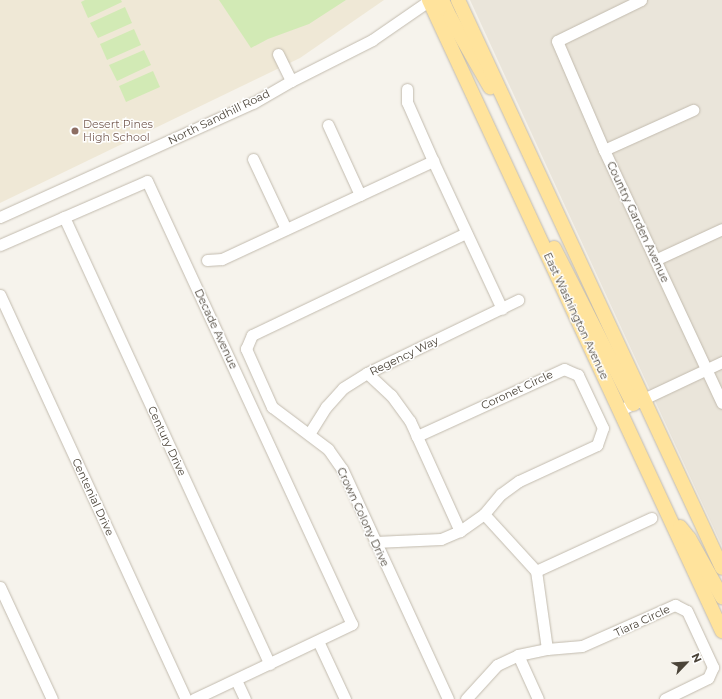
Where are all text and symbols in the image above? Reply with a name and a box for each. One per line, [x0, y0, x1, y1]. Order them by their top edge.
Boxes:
street label: North Sandhill Road [166, 87, 272, 147]
place label: Desert Pines High School [83, 118, 153, 144]
marker: Desert Pines High School [70, 126, 80, 136]
street label: Country Garden Avenue [604, 159, 672, 285]
street label: East Washington Avenue [541, 251, 611, 381]
street label: Decade Avenue [192, 287, 240, 371]
street label: Regency Way [367, 334, 441, 378]
street label: Coronet Circle [479, 368, 555, 412]
street label: Century Drive [145, 404, 189, 478]
street label: Centenial Drive [69, 456, 117, 538]
street label: Crown Colony Drive [334, 465, 392, 569]
street label: Tiara Circle [612, 602, 672, 640]
north arrow [666, 643, 706, 683]
text: N [689, 651, 705, 665]

